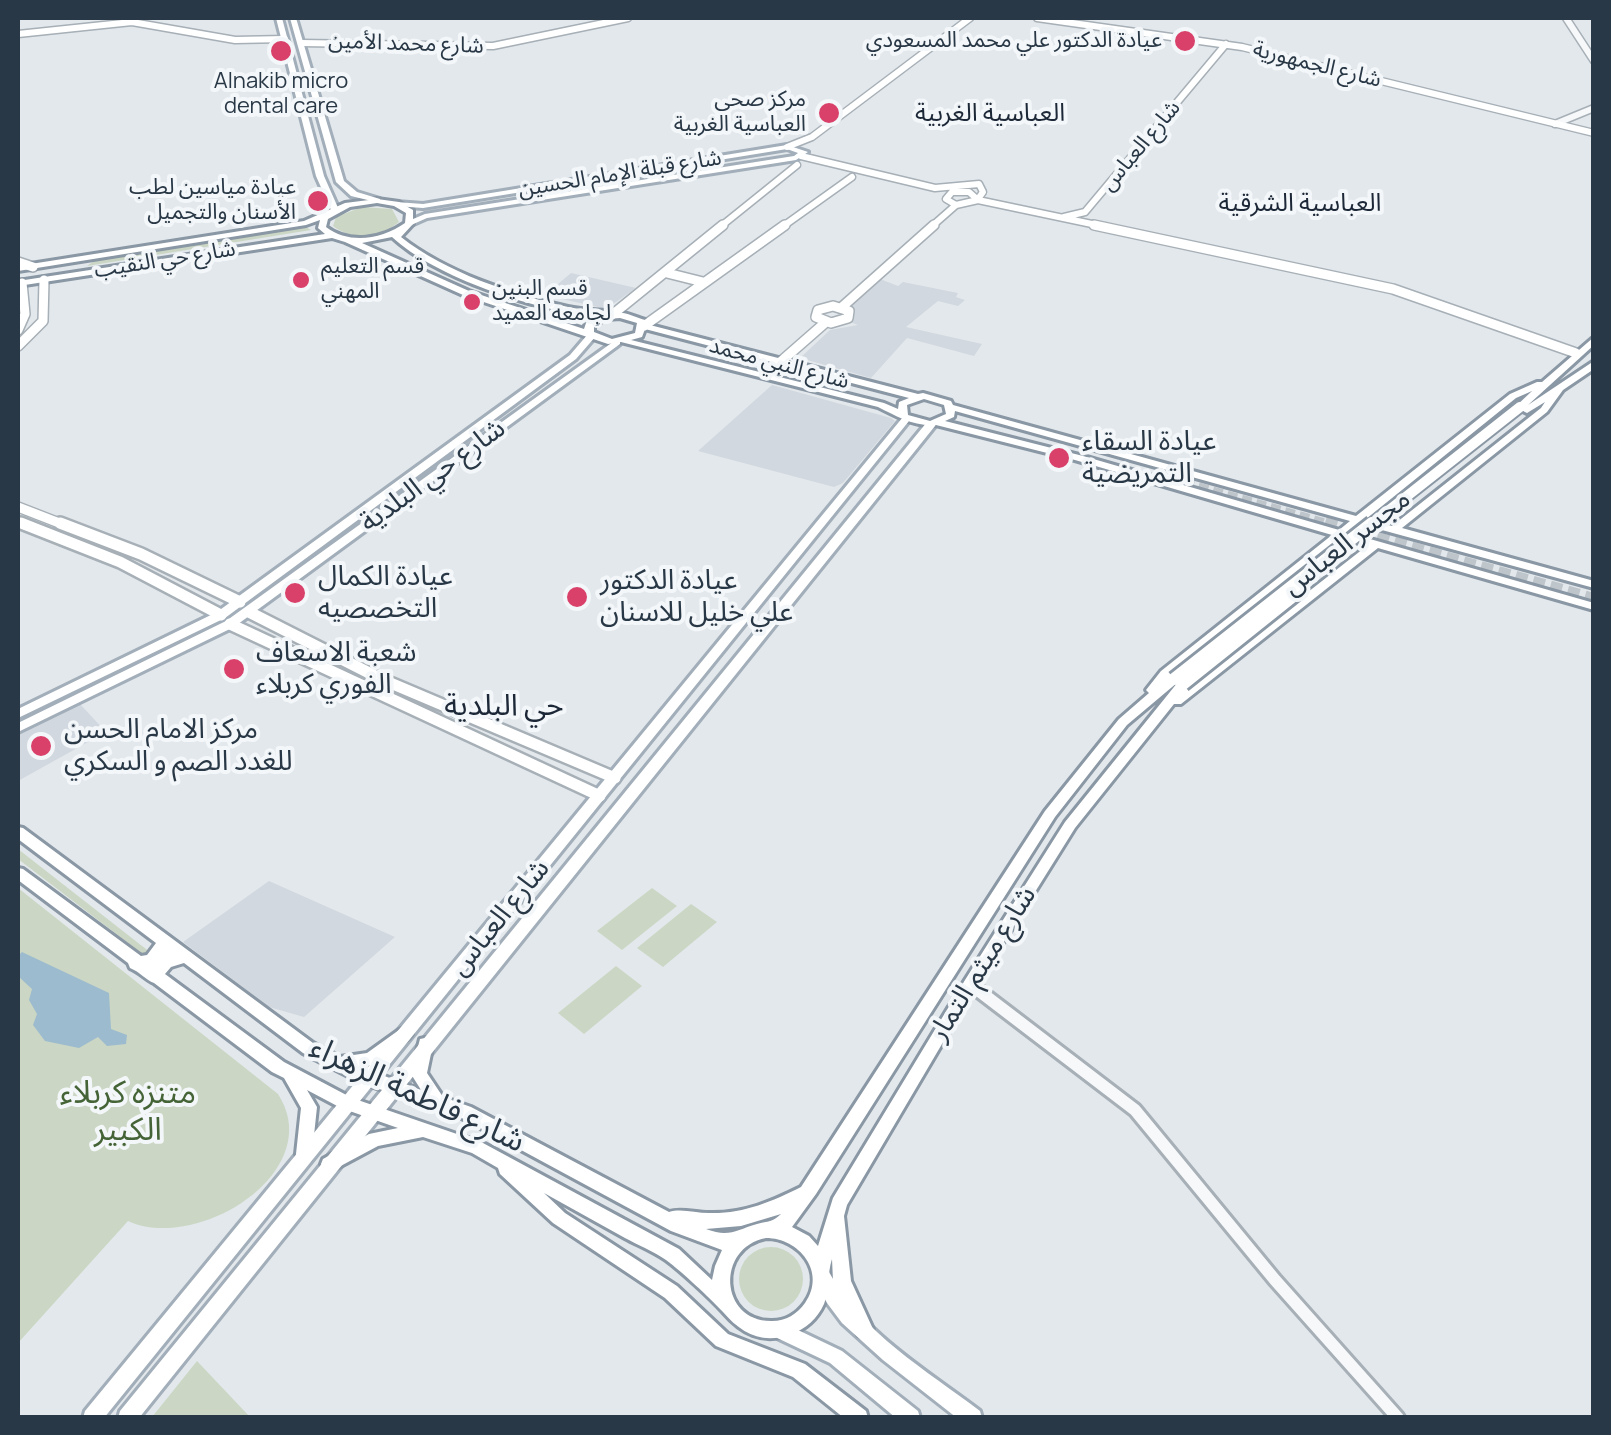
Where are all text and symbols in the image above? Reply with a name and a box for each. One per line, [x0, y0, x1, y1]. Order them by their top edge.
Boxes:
street label: شارع محمد الأمين [328, 28, 484, 60]
place label: عيادة الدكتور علي محمد المسعودي [866, 28, 1162, 54]
marker: عيادة الدكتور علي محمد المسعودي [1172, 28, 1198, 54]
street label: شارع الجمهورية [1250, 36, 1384, 94]
marker: Alnakib micro dental care [268, 38, 294, 64]
place label: Alnakib micro dental care [214, 69, 348, 120]
place label: مركز صحي العباسية الغربية [674, 87, 806, 138]
street label: شارع العباس [1095, 95, 1187, 197]
district label: العباسية الغربية [915, 99, 1065, 129]
marker: مركز صحي العباسية الغربية [816, 100, 842, 126]
street label: شارع قبلة الإمام الحسين [517, 145, 723, 203]
place label: عيادة مياسين لطب الأسنان والتجميل [129, 175, 296, 226]
marker: عيادة مياسين لطب الأسنان والتجميل [305, 188, 331, 214]
district label: العباسية الشرقية [1219, 189, 1381, 219]
street label: شارع حي النقيب [93, 236, 237, 284]
place label: قسم التعليم المهني [321, 254, 424, 306]
marker: قسم التعليم المهني [290, 269, 312, 291]
place label: قسم البنين لجامعه العميد [492, 276, 611, 328]
marker: قسم البنين لجامعه العميد [461, 291, 483, 313]
street label: شارع النبي محمد [706, 333, 852, 395]
street label: شارع حي البلدية [354, 412, 512, 540]
place label: عيادة السقاء التمريضية [1082, 425, 1216, 491]
marker: عيادة السقاء التمريضية [1046, 445, 1072, 471]
street label: مجسر العباس [1276, 483, 1418, 603]
place label: عيادة الكمال التخصصيه [318, 560, 453, 626]
place label: عيادة الدكتور علي خليل للاسنان [600, 564, 793, 630]
marker: عيادة الكمال التخصصيه [282, 580, 308, 606]
marker: عيادة الدكتور علي خليل للاسنان [564, 584, 590, 610]
place label: شعبة الاسعاف الفوري كربلاء [256, 636, 417, 702]
marker: شعبة الاسعاف الفوري كربلاء [221, 656, 247, 682]
district label: حي البلدية [444, 689, 564, 725]
place label: مركز الامام الحسن للغدد الصم و السكري [64, 713, 292, 779]
marker: مركز الامام الحسن للغدد الصم و السكري [28, 733, 54, 759]
street label: شارع العباس [443, 853, 557, 983]
street label: شارع ميثم التمار [922, 880, 1044, 1048]
street label: شارع فاطمة الزهراء [303, 1028, 531, 1162]
park label: متنزه كربلاء الكبير [60, 1075, 196, 1150]

